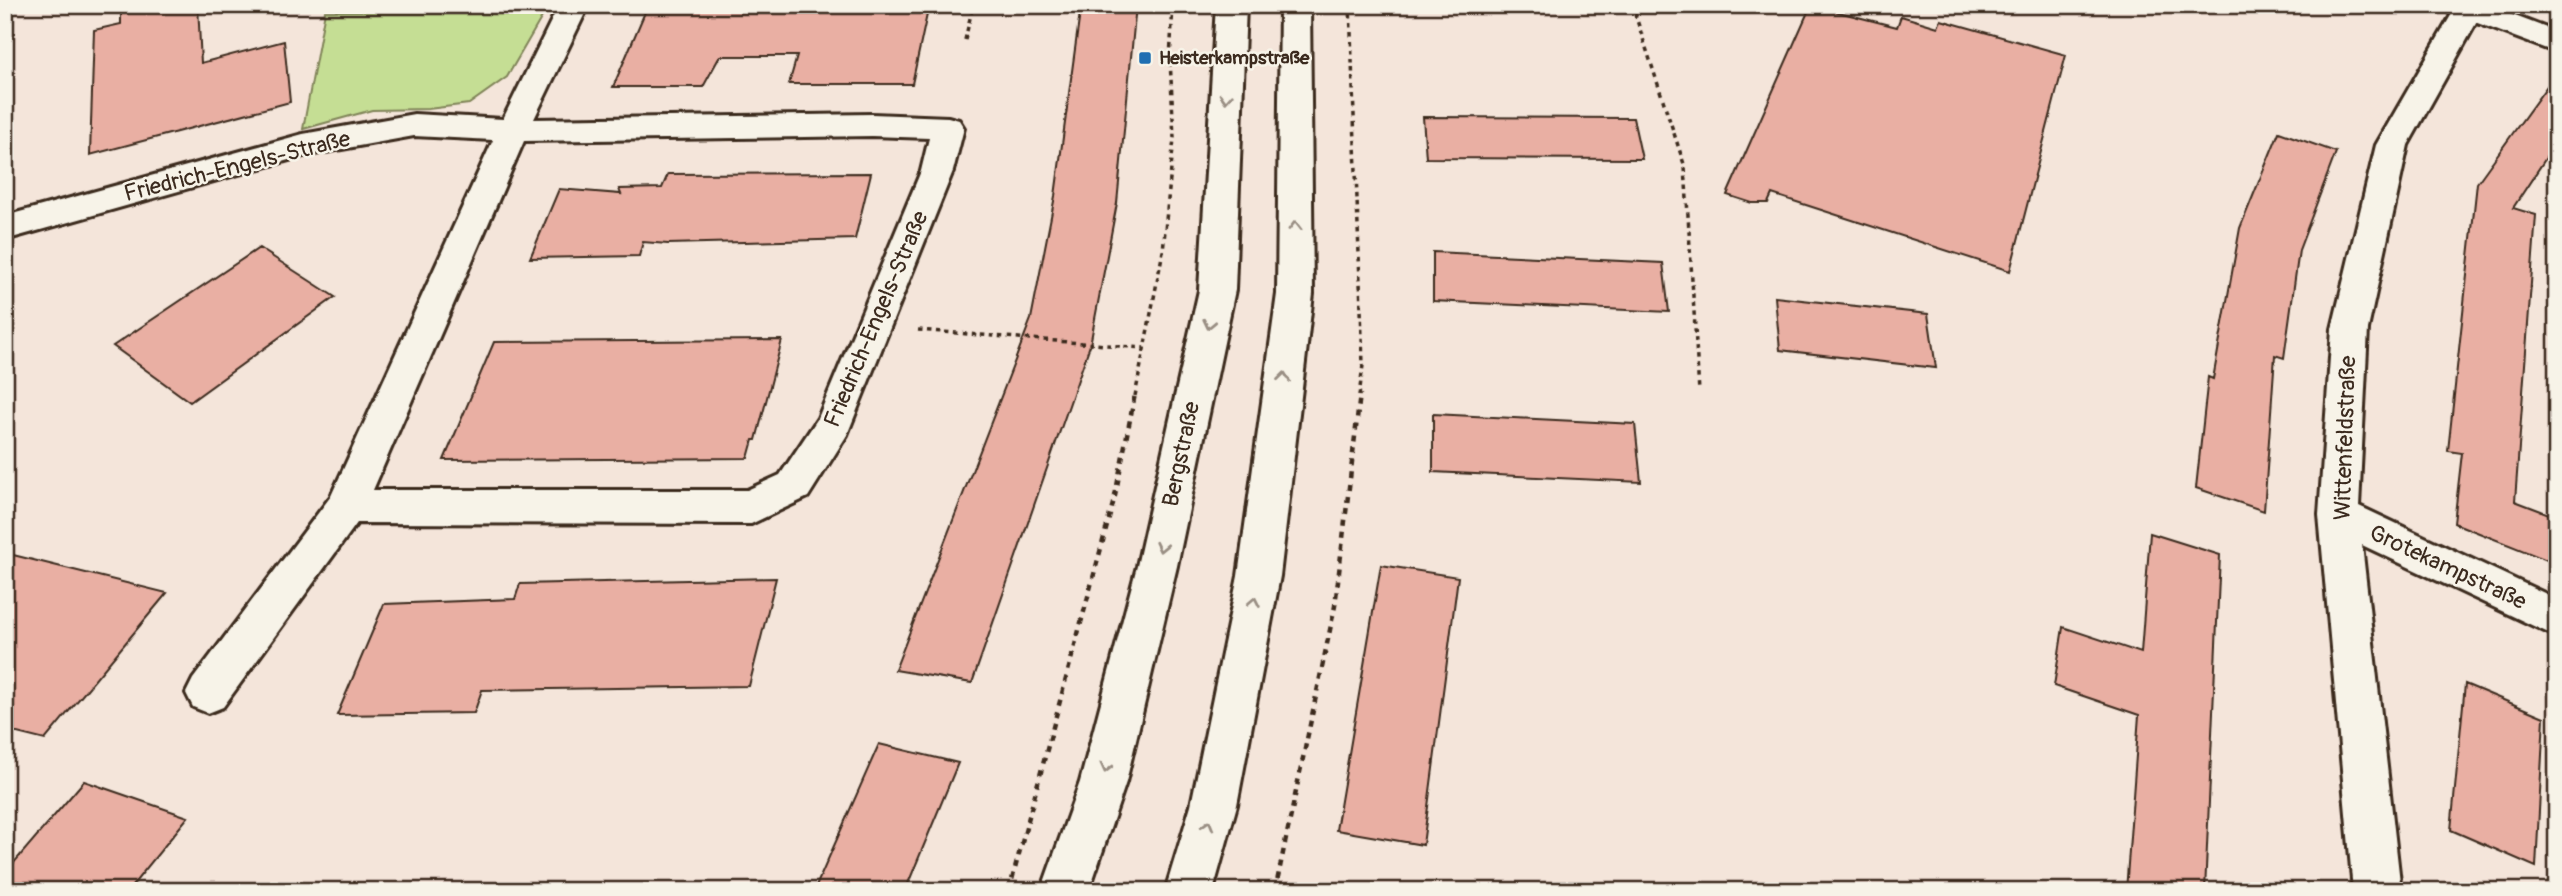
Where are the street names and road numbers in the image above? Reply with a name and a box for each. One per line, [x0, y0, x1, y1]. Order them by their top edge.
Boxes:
street label: Friedrich-Engels-Straße [121, 124, 354, 208]
street label: Friedrich-Engels-Straße [817, 206, 935, 432]
street label: Wittenfeldstraße [2328, 355, 2362, 521]
street label: Bergstraße [1156, 398, 1206, 509]
street label: Grotekampstraße [2365, 518, 2532, 616]

